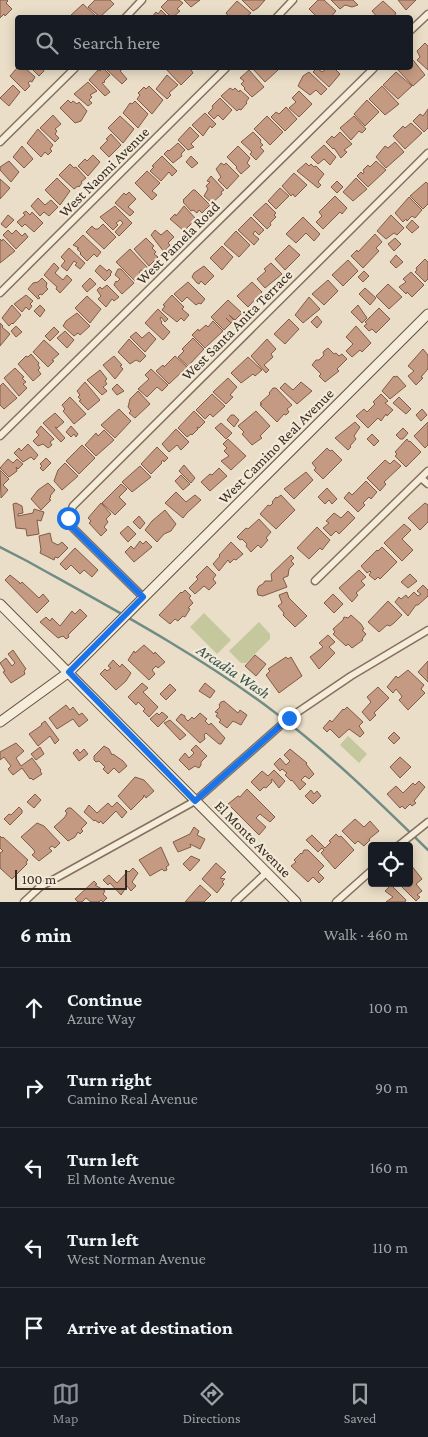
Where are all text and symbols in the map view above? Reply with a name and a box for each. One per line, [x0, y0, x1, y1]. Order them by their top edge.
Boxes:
search box [15, 15, 413, 70]
icon: search [33, 29, 61, 57]
text: Search here [73, 32, 160, 53]
street label: West Naomi Avenue [56, 123, 153, 220]
street label: West Pamela Road [133, 198, 223, 288]
street label: West Santa Anita Terrace [179, 266, 296, 383]
street label: West Camino Real Avenue [215, 385, 337, 507]
route start [57, 507, 80, 530]
water label: Arcadia Wash [193, 640, 274, 702]
route end [278, 707, 301, 730]
street label: El Monte Avenue [212, 798, 295, 881]
map controls [368, 842, 413, 887]
button: locate [368, 842, 413, 887]
scale bar [15, 867, 128, 890]
text: 100 m [22, 871, 56, 887]
text: 6 min [20, 923, 71, 947]
text: Walk · 460 m [324, 926, 408, 943]
text: Continue [67, 989, 142, 1010]
icon: ahead [20, 994, 48, 1022]
text: 100 m [369, 999, 408, 1016]
text: Azure Way [67, 1010, 135, 1027]
text: Turn right [67, 1069, 152, 1090]
icon: right [20, 1074, 48, 1102]
text: 90 m [375, 1079, 408, 1096]
text: Camino Real Avenue [67, 1090, 198, 1107]
text: Turn left [67, 1149, 139, 1170]
icon: left [20, 1154, 48, 1182]
text: 160 m [370, 1159, 408, 1176]
text: El Monte Avenue [67, 1170, 175, 1187]
text: Turn left [67, 1229, 139, 1250]
icon: left [20, 1234, 48, 1262]
text: 110 m [372, 1239, 408, 1256]
text: West Norman Avenue [67, 1250, 206, 1267]
icon: arrive [20, 1314, 48, 1342]
text: Arrive at destination [67, 1317, 233, 1338]
tab: Map [52, 1380, 80, 1426]
tab: Directions [183, 1380, 241, 1426]
tab: Saved [344, 1380, 376, 1426]

